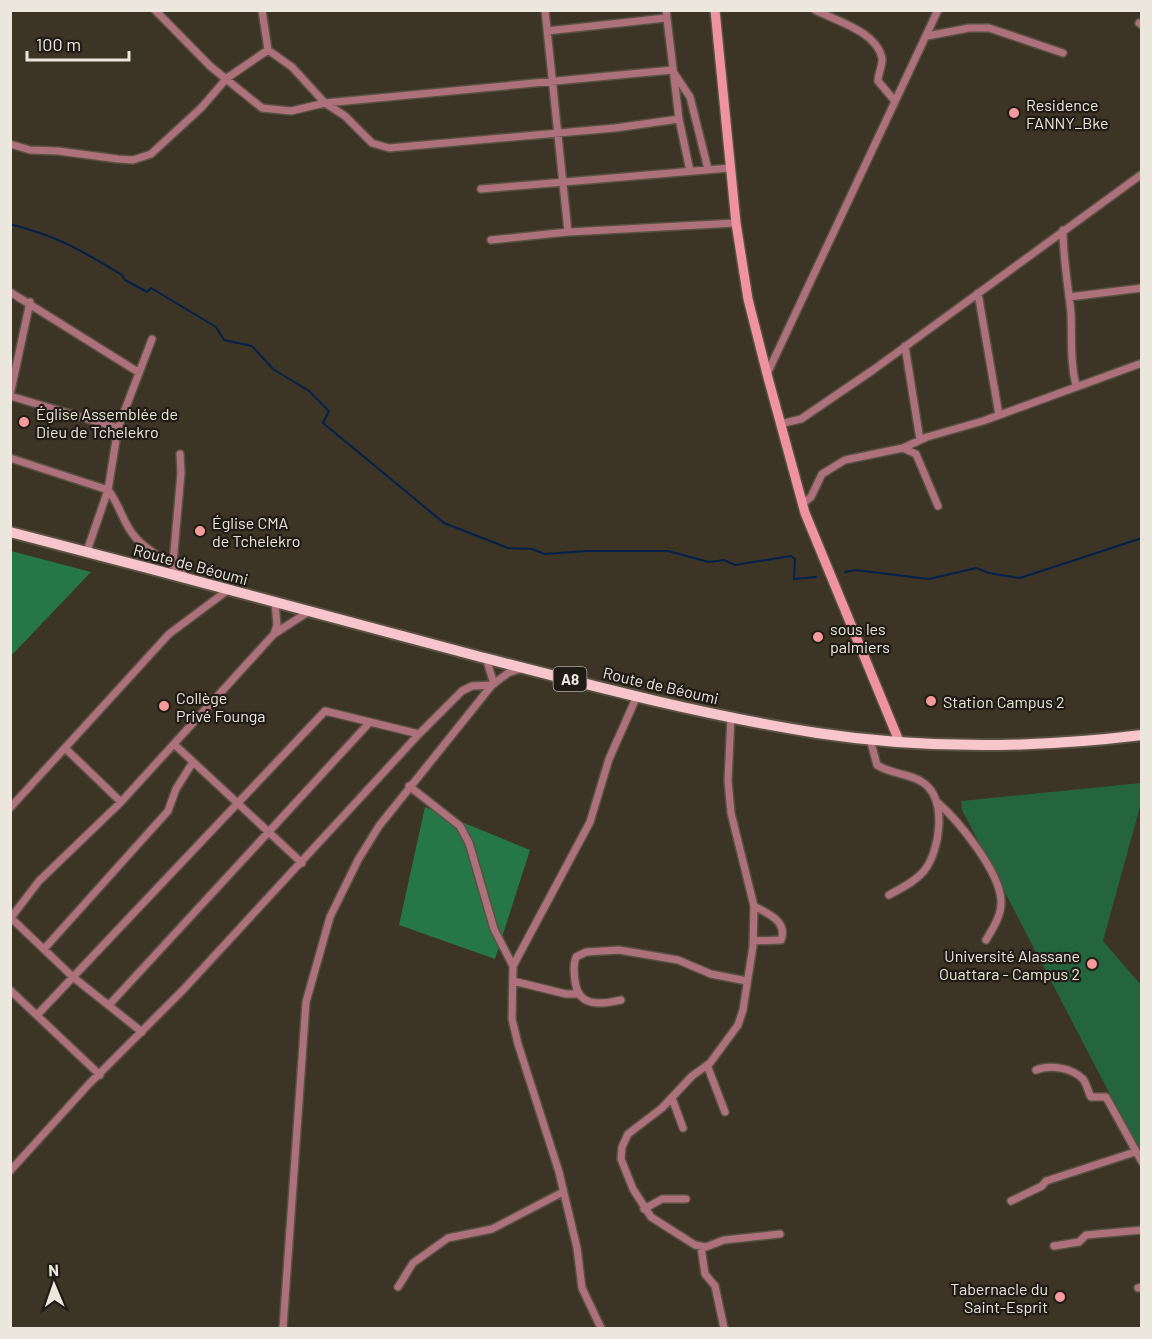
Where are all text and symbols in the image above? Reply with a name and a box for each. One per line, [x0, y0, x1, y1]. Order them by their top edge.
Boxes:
scale bar [27, 24, 129, 62]
text: 100 m [36, 33, 81, 55]
place label: Residence FANNY_Bke [1026, 95, 1109, 132]
marker: Residence FANNY_Bke [1007, 106, 1021, 120]
place label: Église Assemblée de Dieu de Tchelekro [36, 404, 178, 441]
marker: Église Assemblée de Dieu de Tchelekro [17, 415, 31, 429]
place label: Église CMA de Tchelekro [212, 513, 301, 550]
marker: Église CMA de Tchelekro [193, 524, 207, 538]
street label: Route de Béoumi [132, 540, 250, 588]
place label: sous les palmiers [830, 619, 890, 656]
marker: sous les palmiers [811, 630, 825, 644]
street label: Route de Béoumi [601, 662, 721, 708]
road number: A8 [554, 667, 586, 691]
place label: Collège Privé Founga [176, 688, 266, 725]
place label: Station Campus 2 [943, 692, 1065, 711]
marker: Station Campus 2 [924, 694, 938, 708]
marker: Collège Privé Founga [157, 699, 171, 713]
place label: Université Alassane Ouattara - Campus 2 [939, 946, 1080, 983]
marker: Université Alassane Ouattara - Campus 2 [1085, 957, 1099, 971]
north arrow [24, 1255, 84, 1315]
text: N [48, 1260, 59, 1279]
place label: Tabernacle du Saint-Esprit [950, 1279, 1048, 1316]
marker: Tabernacle du Saint-Esprit [1053, 1290, 1067, 1304]

